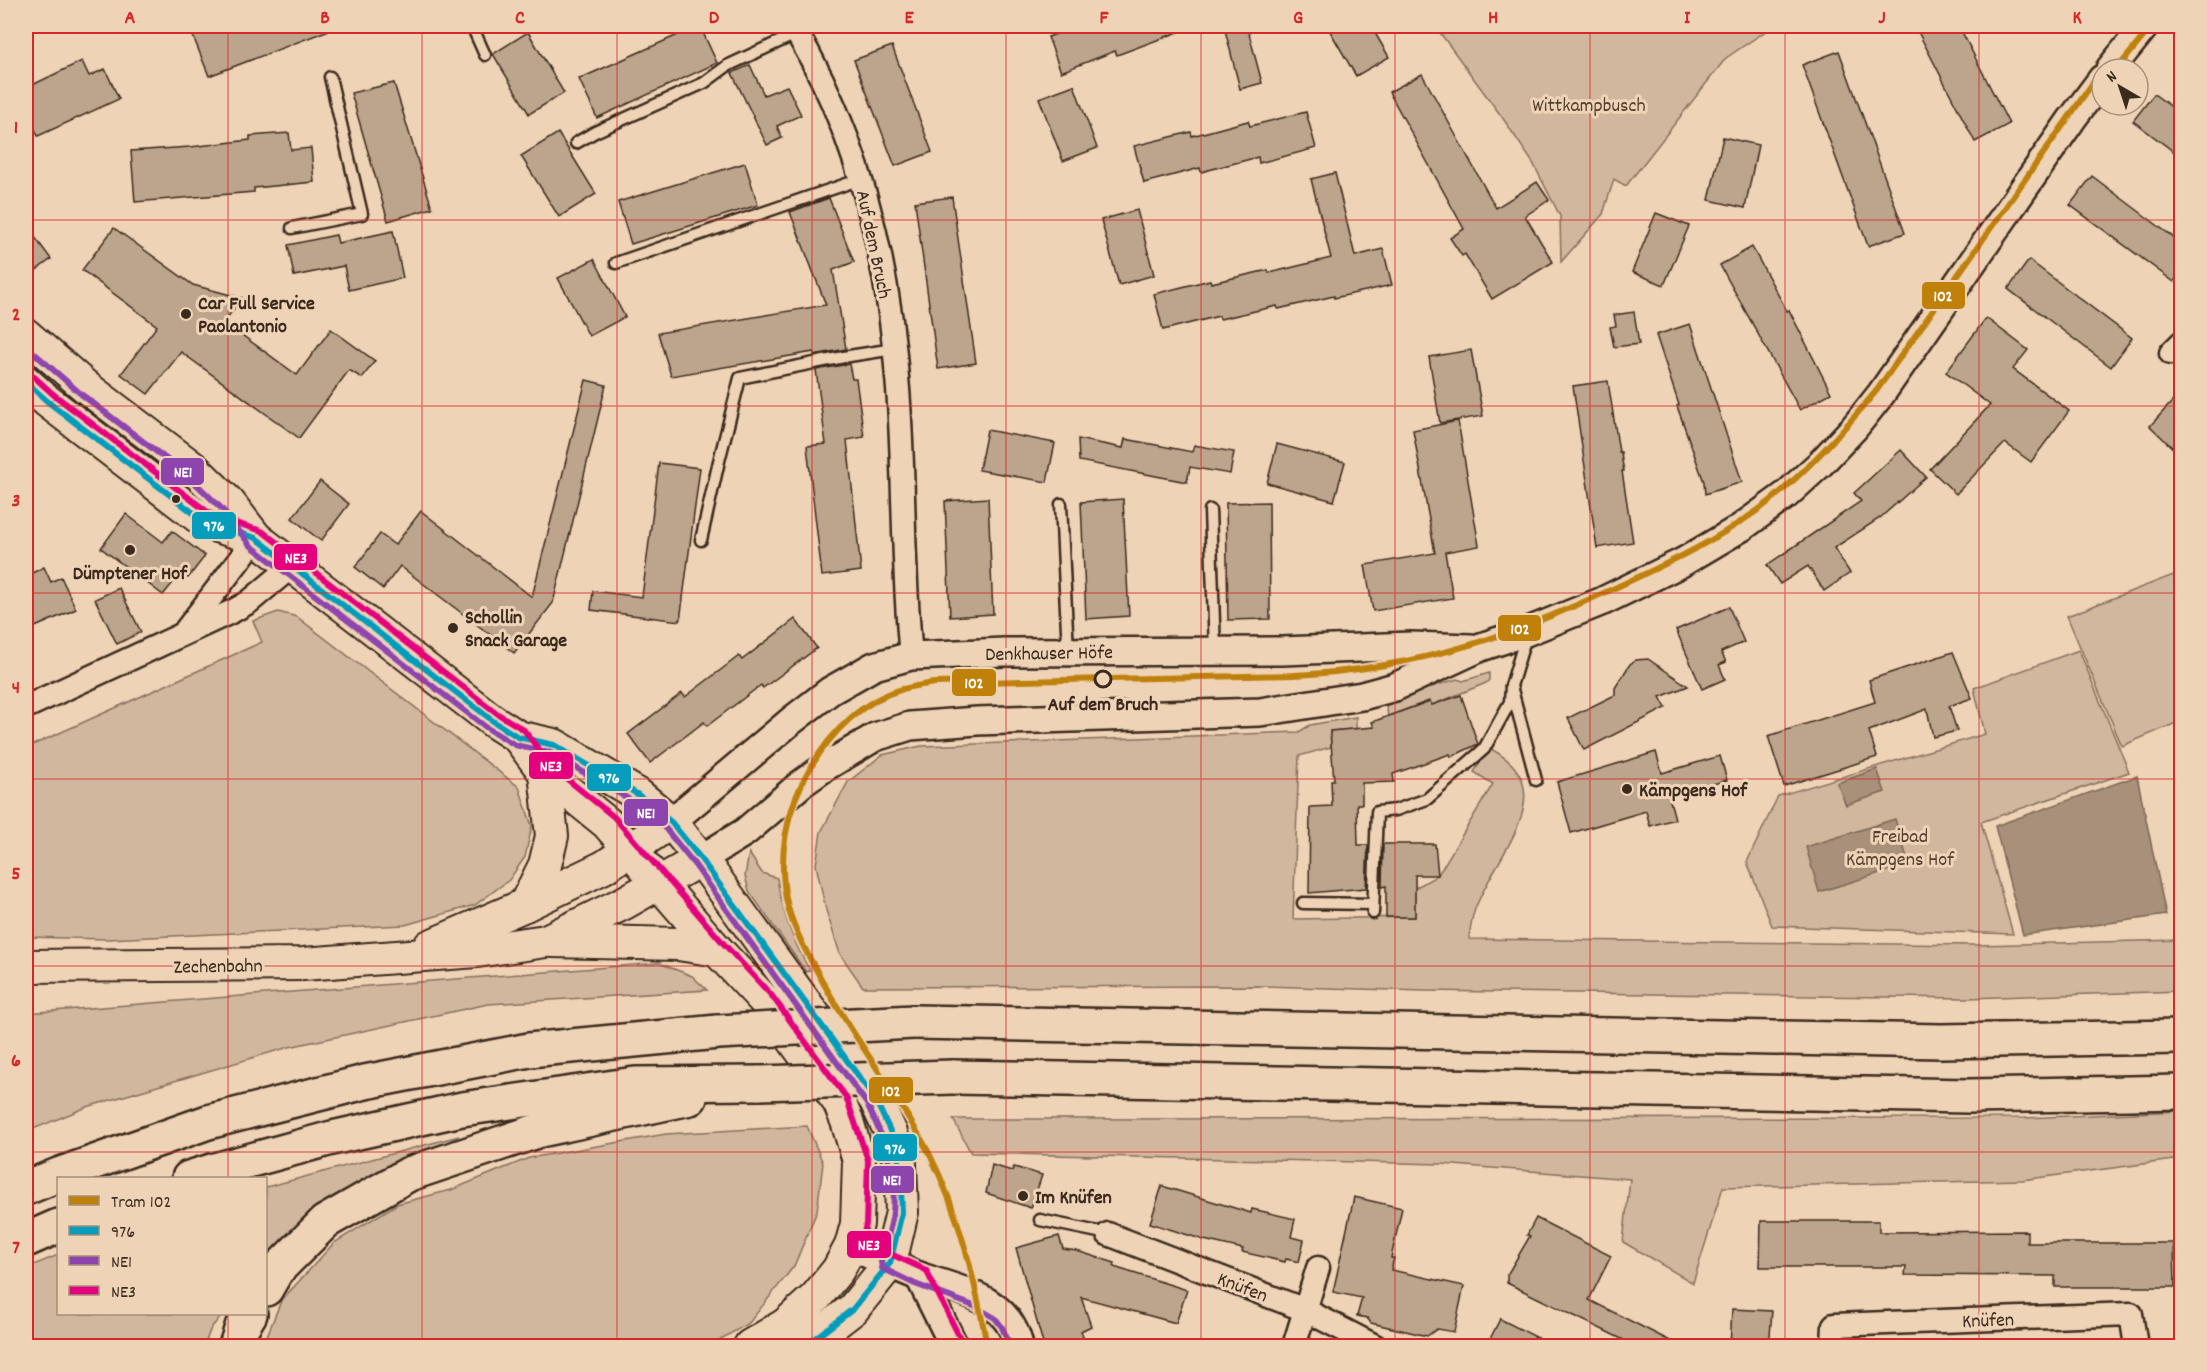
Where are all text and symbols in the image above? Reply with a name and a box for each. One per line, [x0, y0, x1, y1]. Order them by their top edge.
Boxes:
text: A [125, 5, 136, 33]
text: B [320, 5, 330, 33]
text: C [515, 5, 525, 33]
text: D [709, 5, 720, 33]
text: E [904, 5, 914, 33]
text: F [1100, 5, 1110, 33]
text: G [1293, 5, 1303, 33]
text: H [1488, 5, 1498, 33]
text: I [1684, 5, 1691, 33]
text: J [1878, 5, 1886, 33]
text: K [2072, 5, 2082, 33]
north arrow [2090, 57, 2150, 117]
text: N [2102, 66, 2123, 89]
park label: Wittkampbusch [1532, 93, 1646, 121]
text: 1 [14, 115, 18, 143]
street label: Auf dem Bruch [847, 188, 897, 302]
line badge: 102 [1921, 281, 1966, 310]
text: 102 [1933, 286, 1953, 309]
place label: Car Full Service Paolantonio [198, 291, 315, 342]
text: 2 [12, 302, 20, 330]
marker: Car Full Service Paolantonio [179, 307, 193, 321]
line badge: NE1 [160, 457, 205, 486]
text: NE1 [174, 462, 192, 485]
text: 3 [12, 488, 20, 516]
unlabelled marker [170, 493, 182, 505]
line badge: 976 [191, 511, 237, 540]
text: 976 [203, 516, 225, 539]
marker: Dümptener Hof [123, 543, 137, 557]
line badge: NE3 [273, 543, 318, 571]
text: NE3 [285, 548, 307, 571]
place label: Dümptener Hof [73, 561, 188, 589]
place label: Schollin Snack Garage [465, 605, 567, 656]
line badge: 102 [1497, 614, 1542, 642]
text: 102 [1510, 619, 1530, 642]
marker: Schollin Snack Garage [446, 621, 460, 635]
street label: Denkhauser Höfe [985, 640, 1113, 670]
line badge: 102 [951, 668, 997, 697]
marker: Auf dem Bruch [1094, 670, 1112, 688]
text: 102 [964, 673, 984, 696]
text: 4 [12, 675, 20, 703]
place label: Auf dem Bruch [1048, 692, 1158, 720]
line badge: NE3 [528, 751, 574, 780]
text: NE3 [540, 756, 562, 779]
line badge: 976 [586, 763, 632, 792]
text: 976 [598, 768, 620, 791]
place label: Kämpgens Hof [1639, 778, 1748, 806]
marker: Kämpgens Hof [1620, 782, 1634, 796]
line badge: NE1 [623, 798, 669, 827]
text: NE1 [637, 803, 655, 826]
park label: Freibad Kämpgens Hof [1846, 824, 1955, 875]
text: 5 [11, 861, 21, 889]
street label: Zechenbahn [173, 953, 263, 983]
text: 6 [11, 1048, 21, 1076]
line badge: 102 [868, 1076, 914, 1104]
text: 102 [881, 1081, 901, 1104]
line badge: 976 [872, 1133, 918, 1162]
text: 976 [884, 1139, 906, 1162]
line badge: NE1 [870, 1165, 915, 1194]
text: NE1 [883, 1170, 901, 1193]
legend [57, 1177, 267, 1315]
place label: Im Knüfen [1035, 1185, 1112, 1213]
marker: Im Knüfen [1016, 1189, 1030, 1203]
text: Tram 102 [111, 1191, 171, 1216]
text: 976 [111, 1221, 135, 1246]
line badge: NE3 [846, 1230, 892, 1259]
text: 7 [12, 1235, 20, 1263]
text: NE3 [858, 1235, 880, 1258]
text: NE1 [111, 1251, 132, 1276]
street label: Knüfen [1213, 1266, 1271, 1311]
text: NE3 [111, 1281, 136, 1306]
street label: Knüfen [1962, 1307, 2015, 1337]

